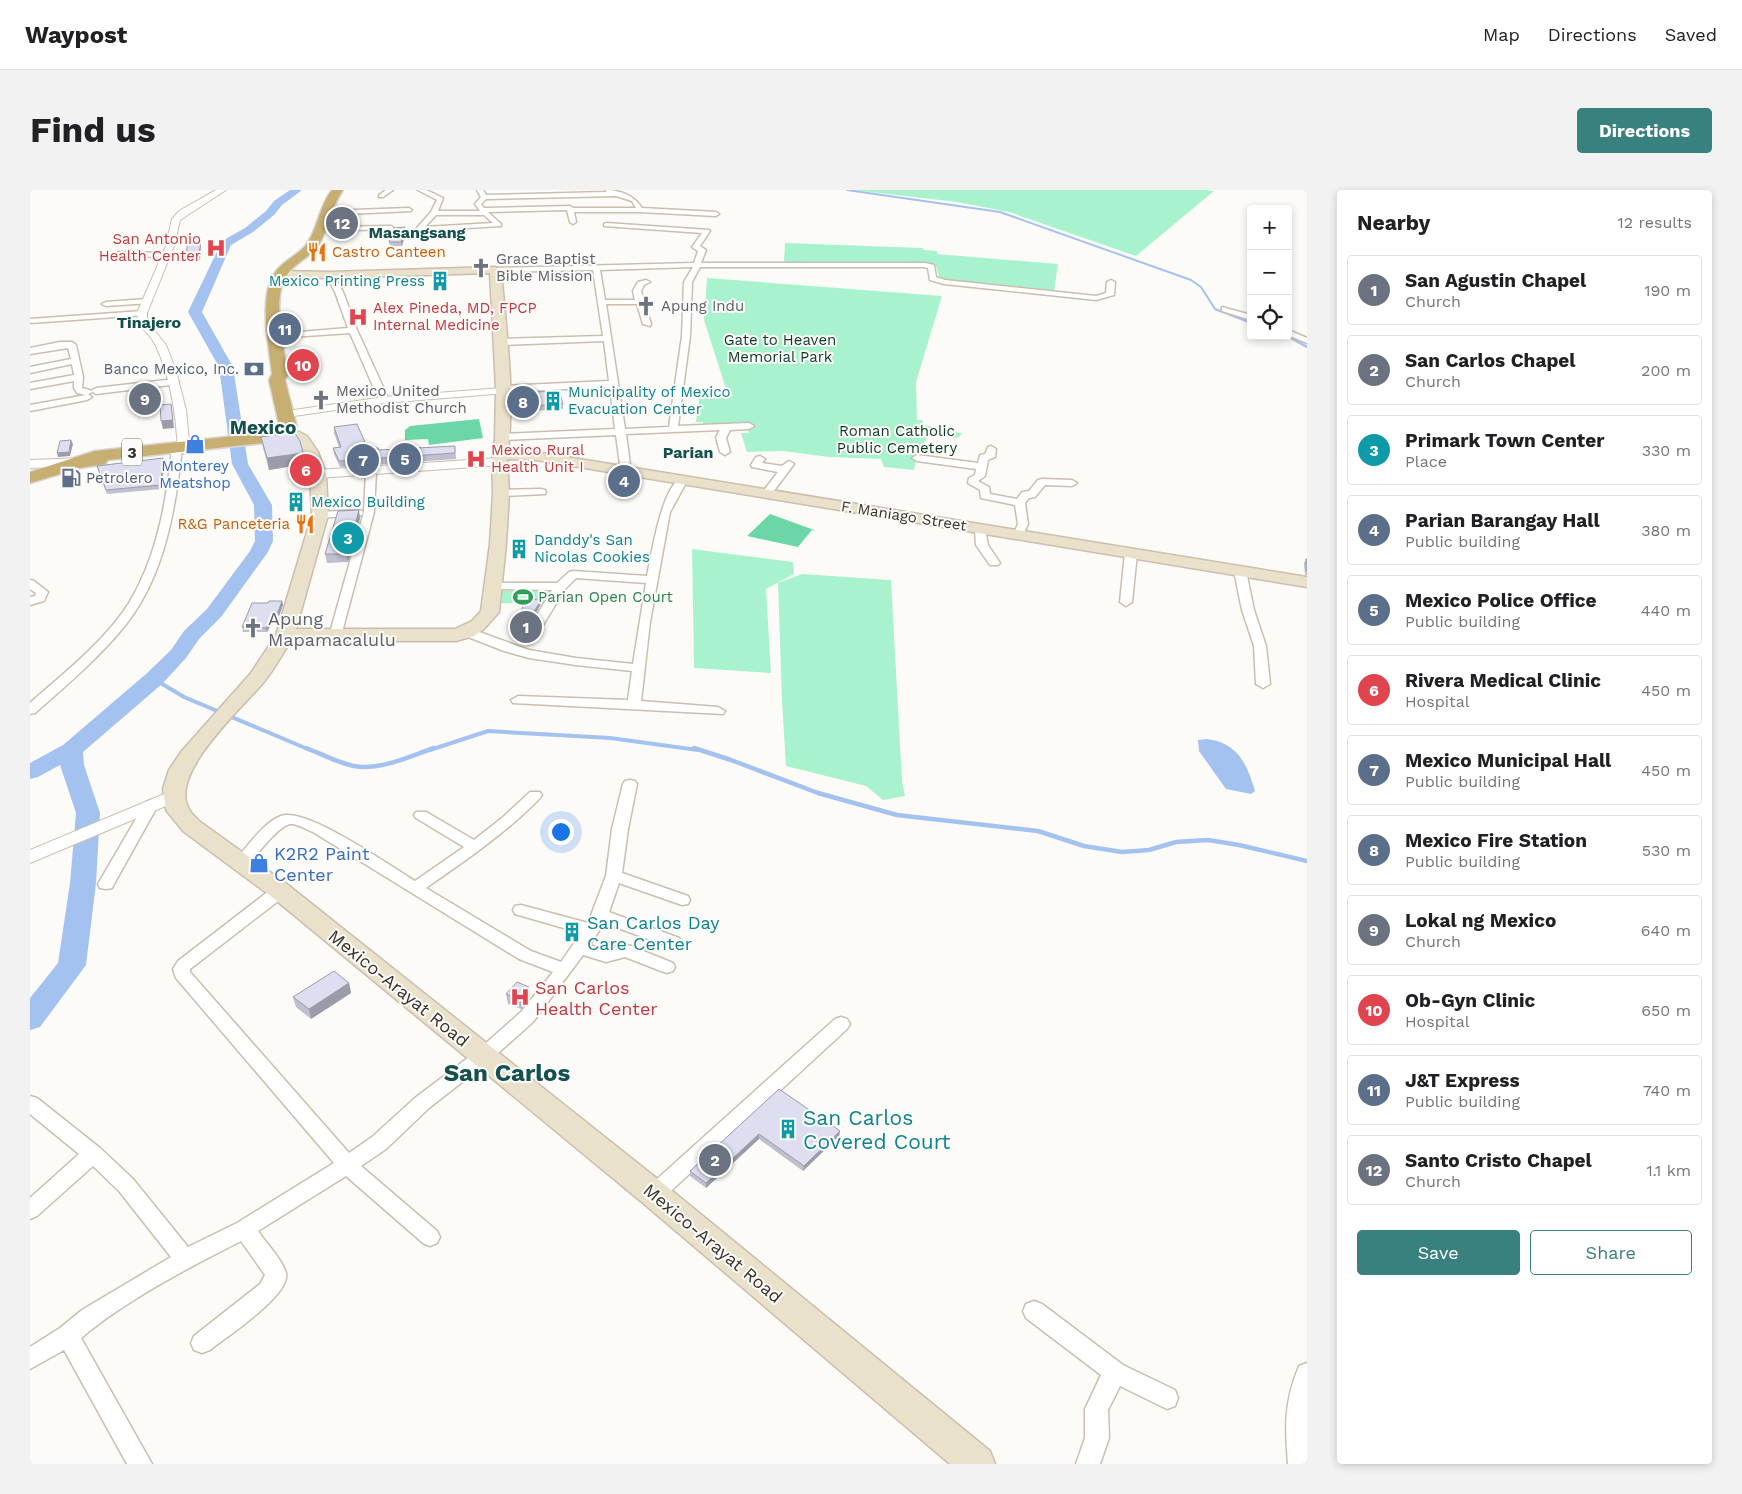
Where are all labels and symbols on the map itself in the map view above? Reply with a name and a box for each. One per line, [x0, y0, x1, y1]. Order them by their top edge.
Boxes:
pin: 12 [326, 204, 358, 242]
district label: Masangsang [368, 223, 466, 242]
place label: San Antonio Health Center [99, 230, 201, 265]
hospital icon: San Antonio Health Center [205, 237, 227, 259]
restaurant icon: Castro Canteen [306, 241, 328, 263]
place label: Castro Canteen [332, 243, 446, 261]
place label: Grace Baptist Bible Mission [496, 250, 596, 285]
church icon: Grace Baptist Bible Mission [470, 257, 492, 279]
building icon: Mexico Printing Press [429, 270, 451, 292]
place label: Mexico Printing Press [269, 272, 425, 290]
church icon: Apung Indu [635, 295, 657, 317]
place label: Apung Indu [661, 297, 744, 315]
place label: Alex Pineda, MD, FPCP Internal Medicine [373, 299, 537, 334]
hospital icon: Alex Pineda, MD, FPCP Internal Medicine [347, 306, 369, 328]
pin: 11 [269, 310, 301, 348]
district label: Tinajero [117, 313, 182, 332]
park label: Gate to Heaven Memorial Park [724, 331, 836, 366]
pin: 10 [287, 346, 319, 384]
bank icon: Banco Mexico, Inc. [243, 358, 265, 380]
place label: Banco Mexico, Inc. [104, 360, 239, 378]
pin: 9 [129, 380, 161, 418]
place label: Mexico United Methodist Church [336, 382, 467, 417]
pin: 8 [507, 383, 539, 421]
place label: Municipality of Mexico Evacuation Center [568, 383, 731, 418]
church icon: Mexico United Methodist Church [310, 389, 332, 411]
building icon: Municipality of Mexico Evacuation Center [542, 390, 564, 412]
district label: Mexico [230, 416, 296, 439]
park label: Roman Catholic Public Cemetery [837, 422, 957, 457]
shop icon: Monterey Meatshop [184, 433, 206, 455]
road number: 3 [122, 438, 142, 466]
pin: 5 [389, 440, 421, 478]
pin: 7 [347, 441, 379, 479]
place label: Mexico Rural Health Unit I [491, 441, 585, 476]
district label: Parian [663, 443, 713, 462]
hospital icon: Mexico Rural Health Unit I [465, 448, 487, 470]
pin: 6 [290, 451, 322, 489]
place label: Monterey Meatshop [159, 457, 231, 492]
pin: 4 [608, 462, 640, 500]
fuel station icon: Petrolero [60, 467, 82, 489]
place label: Petrolero [86, 469, 153, 487]
building icon: Mexico Building [285, 491, 307, 513]
place label: Mexico Building [311, 493, 425, 511]
street label: F. Maniago Street [840, 497, 969, 535]
restaurant icon: R&G Panceteria [294, 513, 316, 535]
place label: R&G Panceteria [177, 515, 291, 533]
pin: 3 [332, 519, 364, 557]
place label: Danddy's San Nicolas Cookies [534, 531, 650, 566]
building icon: Danddy's San Nicolas Cookies [508, 538, 530, 560]
sports icon: Parian Open Court [512, 586, 534, 608]
place label: Parian Open Court [538, 588, 673, 606]
place label: Apung Mapamacalulu [268, 608, 396, 650]
pin: 1 [510, 608, 542, 646]
church icon: Apung Mapamacalulu [242, 617, 264, 639]
your location [548, 819, 574, 845]
place label: K2R2 Paint Center [274, 843, 370, 885]
shop icon: K2R2 Paint Center [248, 852, 270, 874]
place label: San Carlos Day Care Center [587, 912, 720, 954]
building icon: San Carlos Day Care Center [561, 921, 583, 943]
street label: Mexico-Arayat Road [325, 925, 473, 1051]
place label: San Carlos Health Center [535, 977, 658, 1019]
hospital icon: San Carlos Health Center [509, 986, 531, 1008]
district label: San Carlos [444, 1059, 571, 1087]
place label: San Carlos Covered Court [803, 1105, 951, 1154]
building icon: San Carlos Covered Court [777, 1118, 799, 1140]
pin: 2 [699, 1141, 731, 1179]
street label: Mexico-Arayat Road [639, 1179, 787, 1307]

